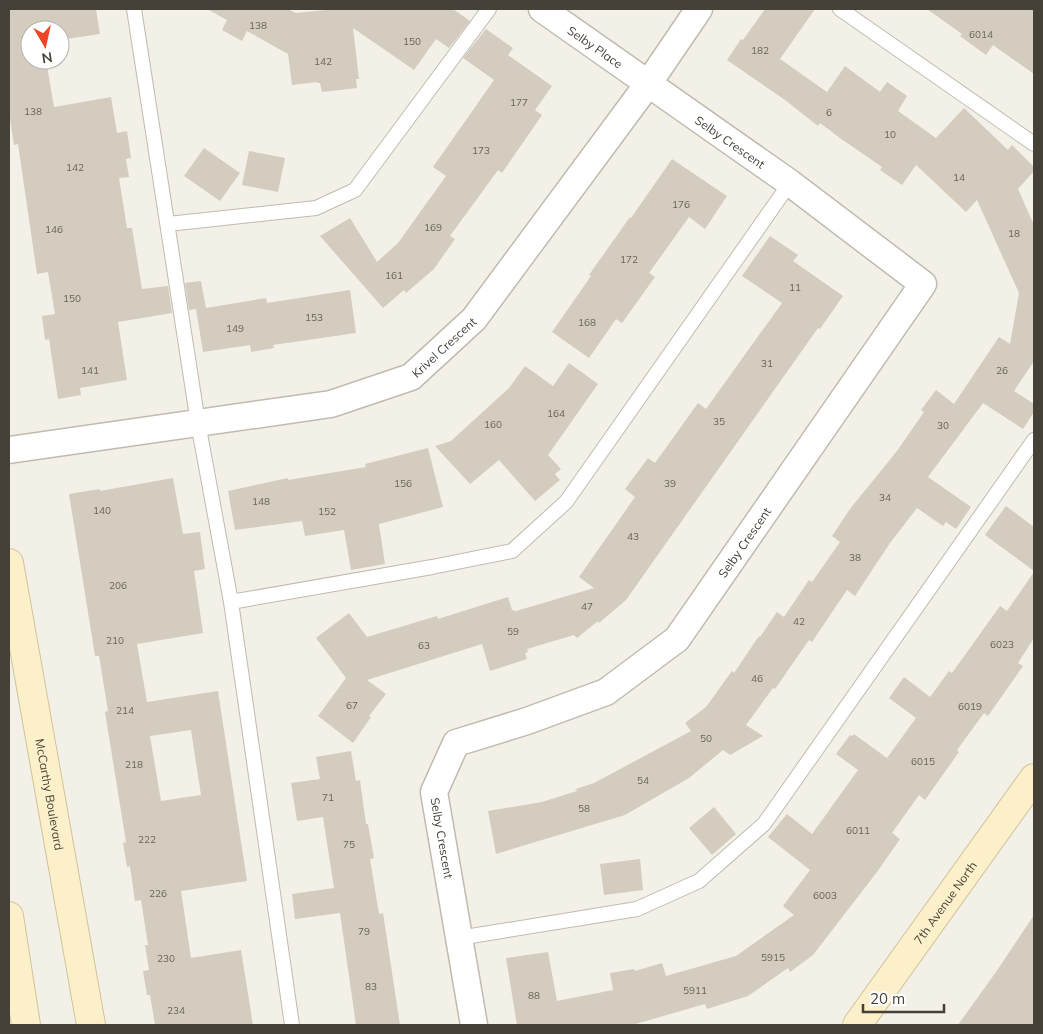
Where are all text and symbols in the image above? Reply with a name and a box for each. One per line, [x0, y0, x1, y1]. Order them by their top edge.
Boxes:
house number: 138 [249, 19, 267, 32]
north arrow [20, 20, 70, 70]
street label: Selby Place [565, 23, 625, 71]
house number: 6014 [969, 28, 993, 41]
house number: 150 [403, 35, 421, 48]
house number: 182 [751, 44, 769, 57]
text: N [40, 48, 54, 68]
house number: 142 [314, 55, 332, 68]
house number: 177 [510, 96, 528, 109]
house number: 138 [24, 105, 42, 118]
house number: 6 [826, 106, 832, 119]
street label: Selby Crescent [692, 112, 768, 172]
house number: 10 [884, 128, 896, 141]
house number: 173 [472, 144, 490, 157]
house number: 142 [66, 161, 84, 174]
house number: 14 [953, 171, 965, 184]
house number: 176 [672, 198, 690, 211]
house number: 169 [424, 221, 442, 234]
house number: 146 [45, 223, 63, 236]
house number: 18 [1008, 227, 1020, 240]
house number: 172 [620, 253, 638, 266]
house number: 161 [385, 269, 403, 282]
house number: 11 [789, 281, 801, 294]
house number: 150 [63, 292, 81, 305]
house number: 153 [305, 311, 323, 324]
street label: Krivel Crescent [408, 314, 479, 380]
house number: 168 [578, 316, 596, 329]
house number: 149 [226, 322, 244, 335]
house number: 31 [761, 357, 773, 370]
house number: 141 [81, 364, 99, 377]
house number: 26 [996, 364, 1008, 377]
house number: 164 [547, 407, 565, 420]
house number: 35 [713, 415, 725, 428]
house number: 160 [484, 418, 502, 431]
house number: 30 [937, 419, 949, 432]
house number: 156 [394, 477, 412, 490]
house number: 39 [664, 477, 676, 490]
house number: 34 [879, 491, 891, 504]
house number: 148 [252, 495, 270, 508]
house number: 140 [93, 504, 111, 517]
street label: Selby Crescent [715, 504, 774, 580]
house number: 152 [318, 505, 336, 518]
house number: 43 [627, 530, 639, 543]
house number: 38 [849, 551, 861, 564]
house number: 206 [109, 579, 127, 592]
house number: 47 [581, 600, 593, 613]
house number: 42 [793, 615, 805, 628]
house number: 59 [507, 625, 519, 638]
house number: 210 [106, 634, 124, 647]
house number: 6023 [990, 638, 1014, 651]
house number: 63 [418, 639, 430, 652]
house number: 46 [751, 672, 763, 685]
house number: 67 [346, 699, 358, 712]
house number: 6019 [958, 700, 982, 713]
house number: 214 [116, 704, 134, 717]
house number: 50 [700, 732, 712, 745]
street label: McCarthy Boulevard [33, 737, 67, 851]
house number: 6015 [911, 755, 935, 768]
house number: 218 [125, 758, 143, 771]
house number: 54 [637, 774, 649, 787]
house number: 71 [322, 791, 334, 804]
street label: Selby Crescent [427, 796, 457, 880]
house number: 58 [578, 802, 590, 815]
house number: 6011 [846, 824, 870, 837]
house number: 222 [138, 833, 156, 846]
house number: 75 [343, 838, 355, 851]
street label: 7th Avenue North [910, 858, 980, 947]
house number: 226 [149, 887, 167, 900]
house number: 6003 [813, 889, 837, 902]
house number: 79 [358, 925, 370, 938]
house number: 5915 [761, 951, 785, 964]
house number: 230 [157, 952, 175, 965]
house number: 83 [365, 980, 377, 993]
scale bar [863, 982, 944, 1014]
house number: 5911 [683, 984, 707, 997]
house number: 88 [528, 989, 540, 1002]
text: 20 m [870, 989, 905, 1008]
house number: 234 [167, 1004, 185, 1017]

